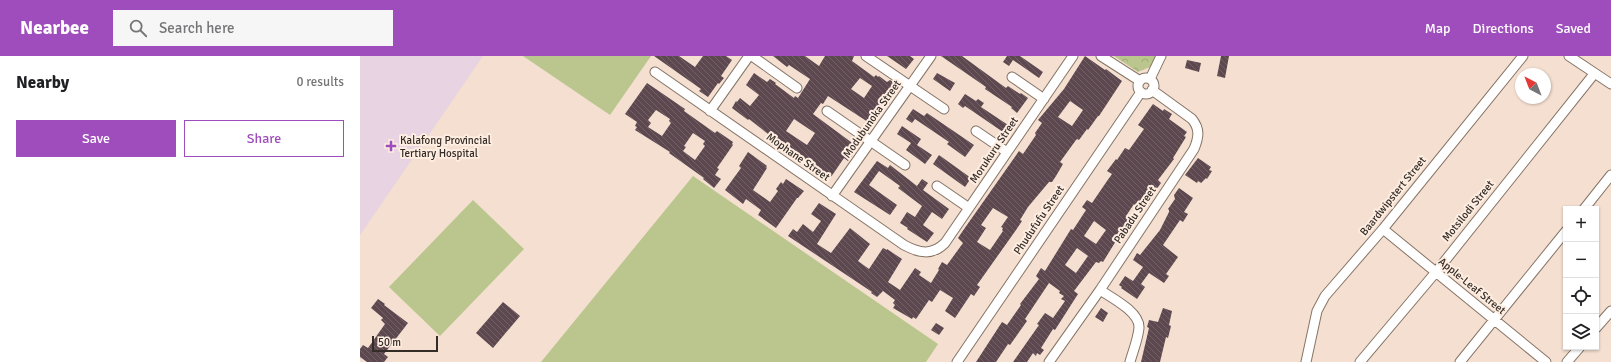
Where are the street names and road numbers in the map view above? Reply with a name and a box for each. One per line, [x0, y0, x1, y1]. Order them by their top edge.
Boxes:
street label: Modubunoka Street [840, 77, 904, 160]
street label: Morukuru Street [967, 114, 1021, 186]
street label: Mophane Street [764, 130, 832, 184]
street label: Baardwipstert Street [1357, 154, 1429, 238]
street label: Motsilodi Street [1439, 178, 1497, 244]
street label: Phudufufu Street [1011, 183, 1067, 257]
street label: Pabadu Street [1111, 184, 1159, 246]
street label: Apple-Leaf Street [1436, 255, 1508, 317]

